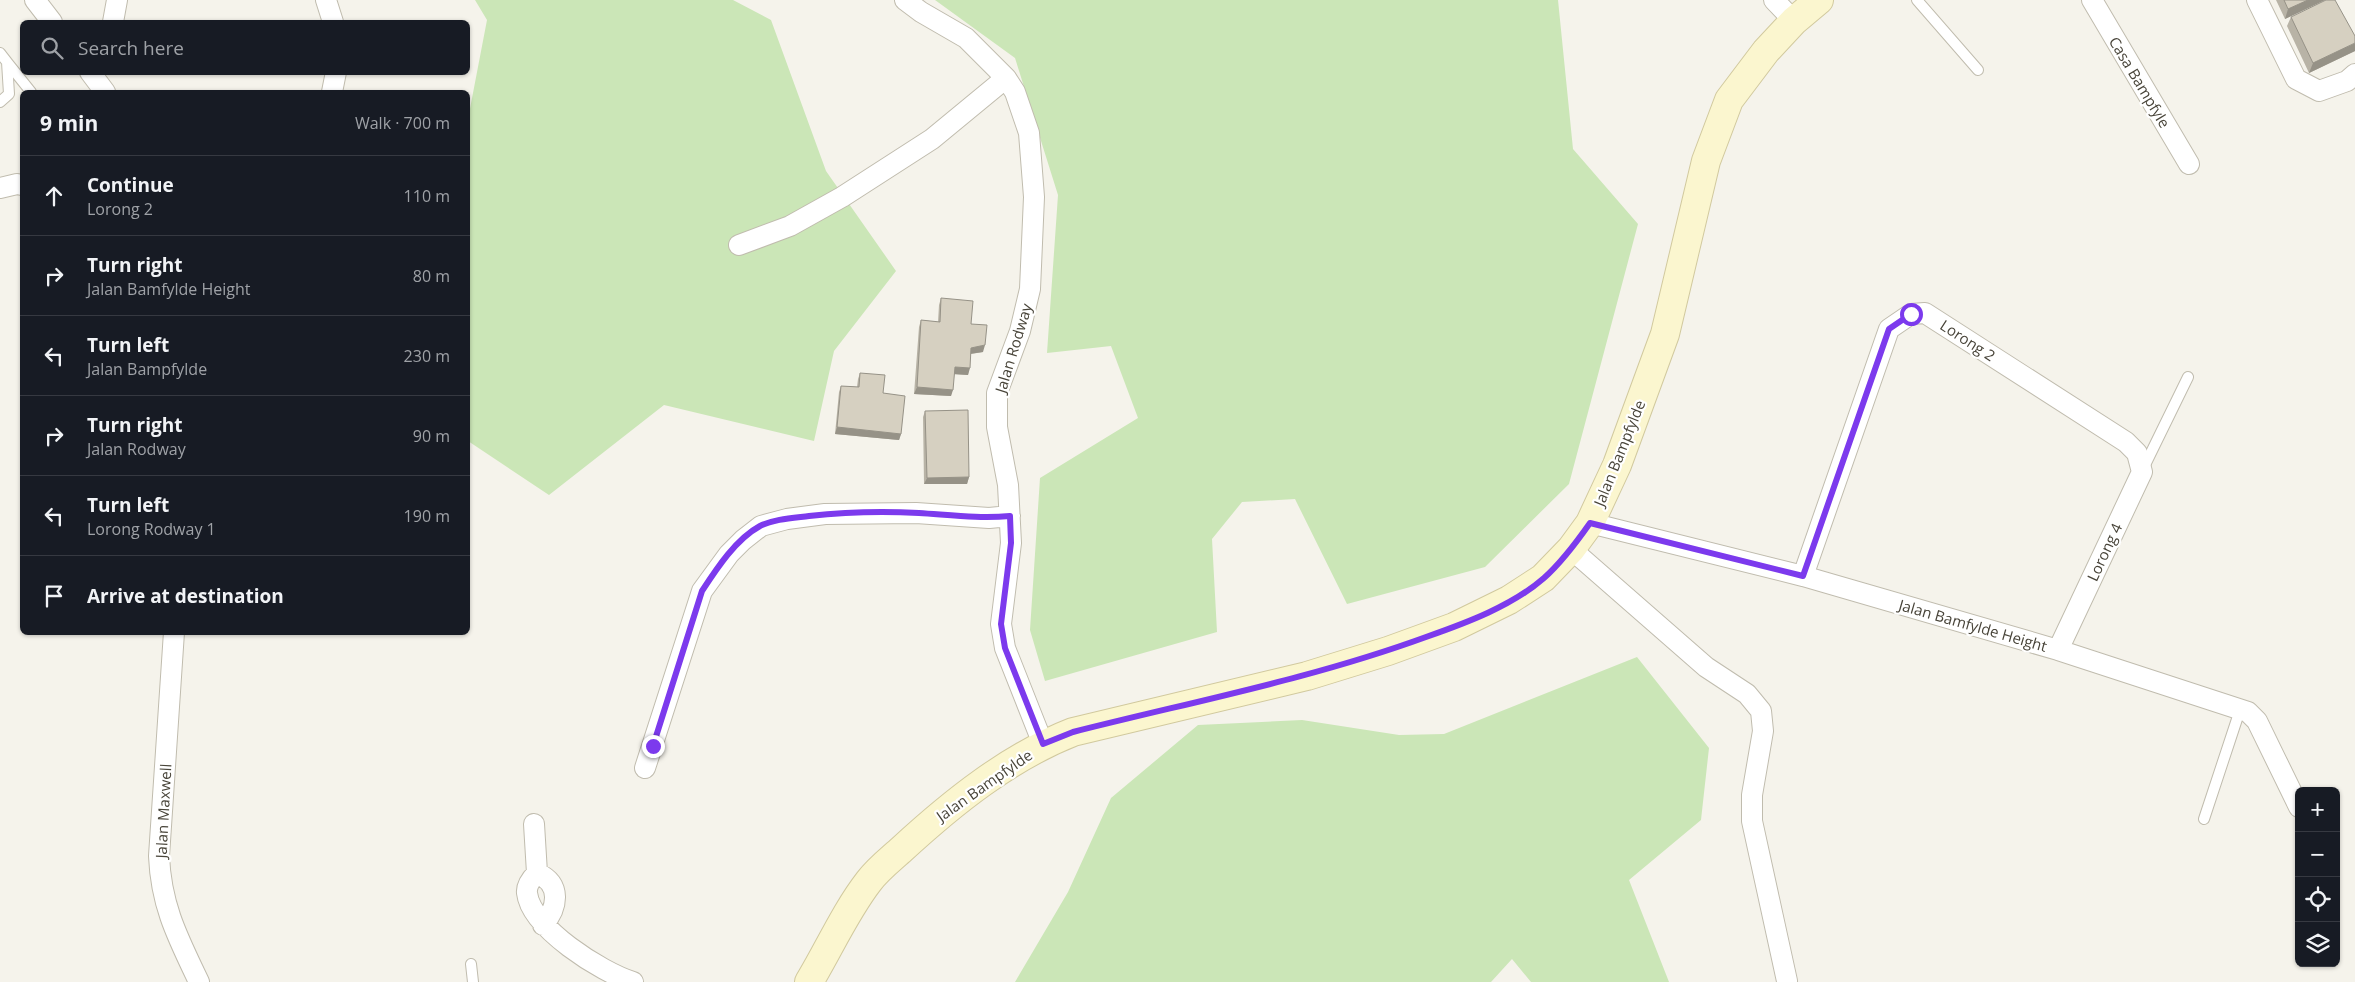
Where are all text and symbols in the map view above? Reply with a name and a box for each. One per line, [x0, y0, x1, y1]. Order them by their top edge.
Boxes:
search box [20, 20, 470, 75]
street label: Casa Bampfyle [2105, 33, 2175, 131]
icon: search [38, 34, 66, 62]
text: Search here [78, 35, 184, 61]
text: 9 min [40, 109, 98, 137]
text: Walk · 700 m [355, 112, 450, 134]
text: Continue [87, 172, 174, 198]
icon: ahead [40, 182, 68, 210]
text: 110 m [404, 185, 450, 207]
text: Lorong 2 [87, 198, 153, 220]
text: Turn right [87, 252, 182, 278]
icon: right [40, 262, 68, 290]
text: 80 m [413, 265, 450, 287]
text: Jalan Bamfylde Height [87, 278, 251, 300]
street label: Jalan Rodway [989, 300, 1036, 397]
route start [1900, 303, 1923, 326]
street label: Lorong 2 [1937, 315, 1999, 365]
text: Turn left [87, 332, 169, 358]
icon: left [40, 342, 68, 370]
text: 230 m [404, 345, 450, 367]
text: Jalan Bampfylde [87, 358, 207, 380]
street label: Jalan Bampfylde [1588, 397, 1649, 511]
text: Turn right [87, 412, 182, 438]
icon: right [40, 422, 68, 450]
text: 90 m [413, 425, 450, 447]
text: Jalan Rodway [87, 438, 186, 460]
text: Turn left [87, 492, 169, 518]
icon: left [40, 502, 68, 530]
text: 190 m [404, 505, 450, 527]
text: Lorong Rodway 1 [87, 518, 216, 540]
street label: Lorong 4 [2082, 519, 2126, 584]
icon: arrive [40, 582, 68, 610]
text: Arrive at destination [87, 583, 284, 609]
street label: Jalan Bamfylde Height [1895, 594, 2049, 656]
route end [642, 735, 665, 758]
street label: Jalan Bampfylde [930, 745, 1036, 827]
street label: Jalan Maxwell [150, 763, 175, 861]
map controls [2295, 787, 2340, 967]
button: + [2295, 787, 2340, 832]
button: − [2295, 832, 2340, 877]
button: locate [2295, 877, 2340, 922]
button: layers [2295, 922, 2340, 967]

